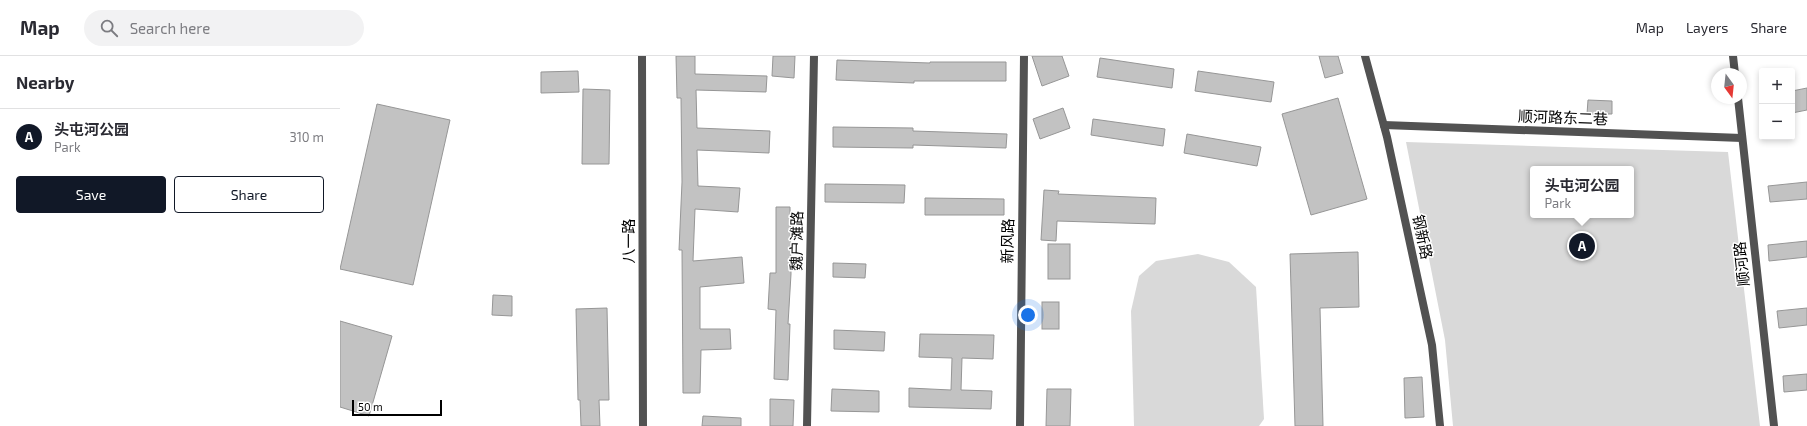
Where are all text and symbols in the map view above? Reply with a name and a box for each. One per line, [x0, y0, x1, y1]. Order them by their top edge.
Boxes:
search box [84, 10, 364, 46]
text: Map [20, 16, 60, 39]
icon: search [98, 17, 120, 39]
text: Search here [130, 19, 210, 37]
text: Map [1636, 19, 1664, 36]
text: Layers [1686, 19, 1728, 36]
text: Share [1750, 19, 1787, 36]
north arrow [1711, 68, 1747, 104]
map controls [1759, 68, 1795, 140]
button: + [1759, 68, 1795, 104]
text: Nearby [16, 72, 74, 92]
button: − [1759, 104, 1795, 140]
street label: 顺河路东二巷 [1518, 106, 1608, 128]
text: 头屯河公园 [54, 120, 129, 138]
text: A [25, 129, 33, 145]
text: 310 m [289, 129, 324, 145]
text: Park [54, 139, 81, 155]
popup [1530, 166, 1634, 218]
button: Save [16, 176, 166, 213]
button: Share [174, 176, 324, 213]
text: 头屯河公园 [1544, 176, 1620, 194]
text: Park [1544, 195, 1571, 211]
street label: 魏户滩路 [786, 211, 806, 271]
street label: 钢新路 [1409, 213, 1436, 261]
street label: 八一路 [619, 218, 637, 264]
street label: 新风路 [998, 218, 1016, 264]
pin: A [1569, 231, 1595, 261]
street label: 顺河路 [1730, 241, 1752, 287]
your location [1018, 305, 1038, 325]
scale bar [352, 398, 442, 417]
text: 50 m [358, 400, 383, 413]

